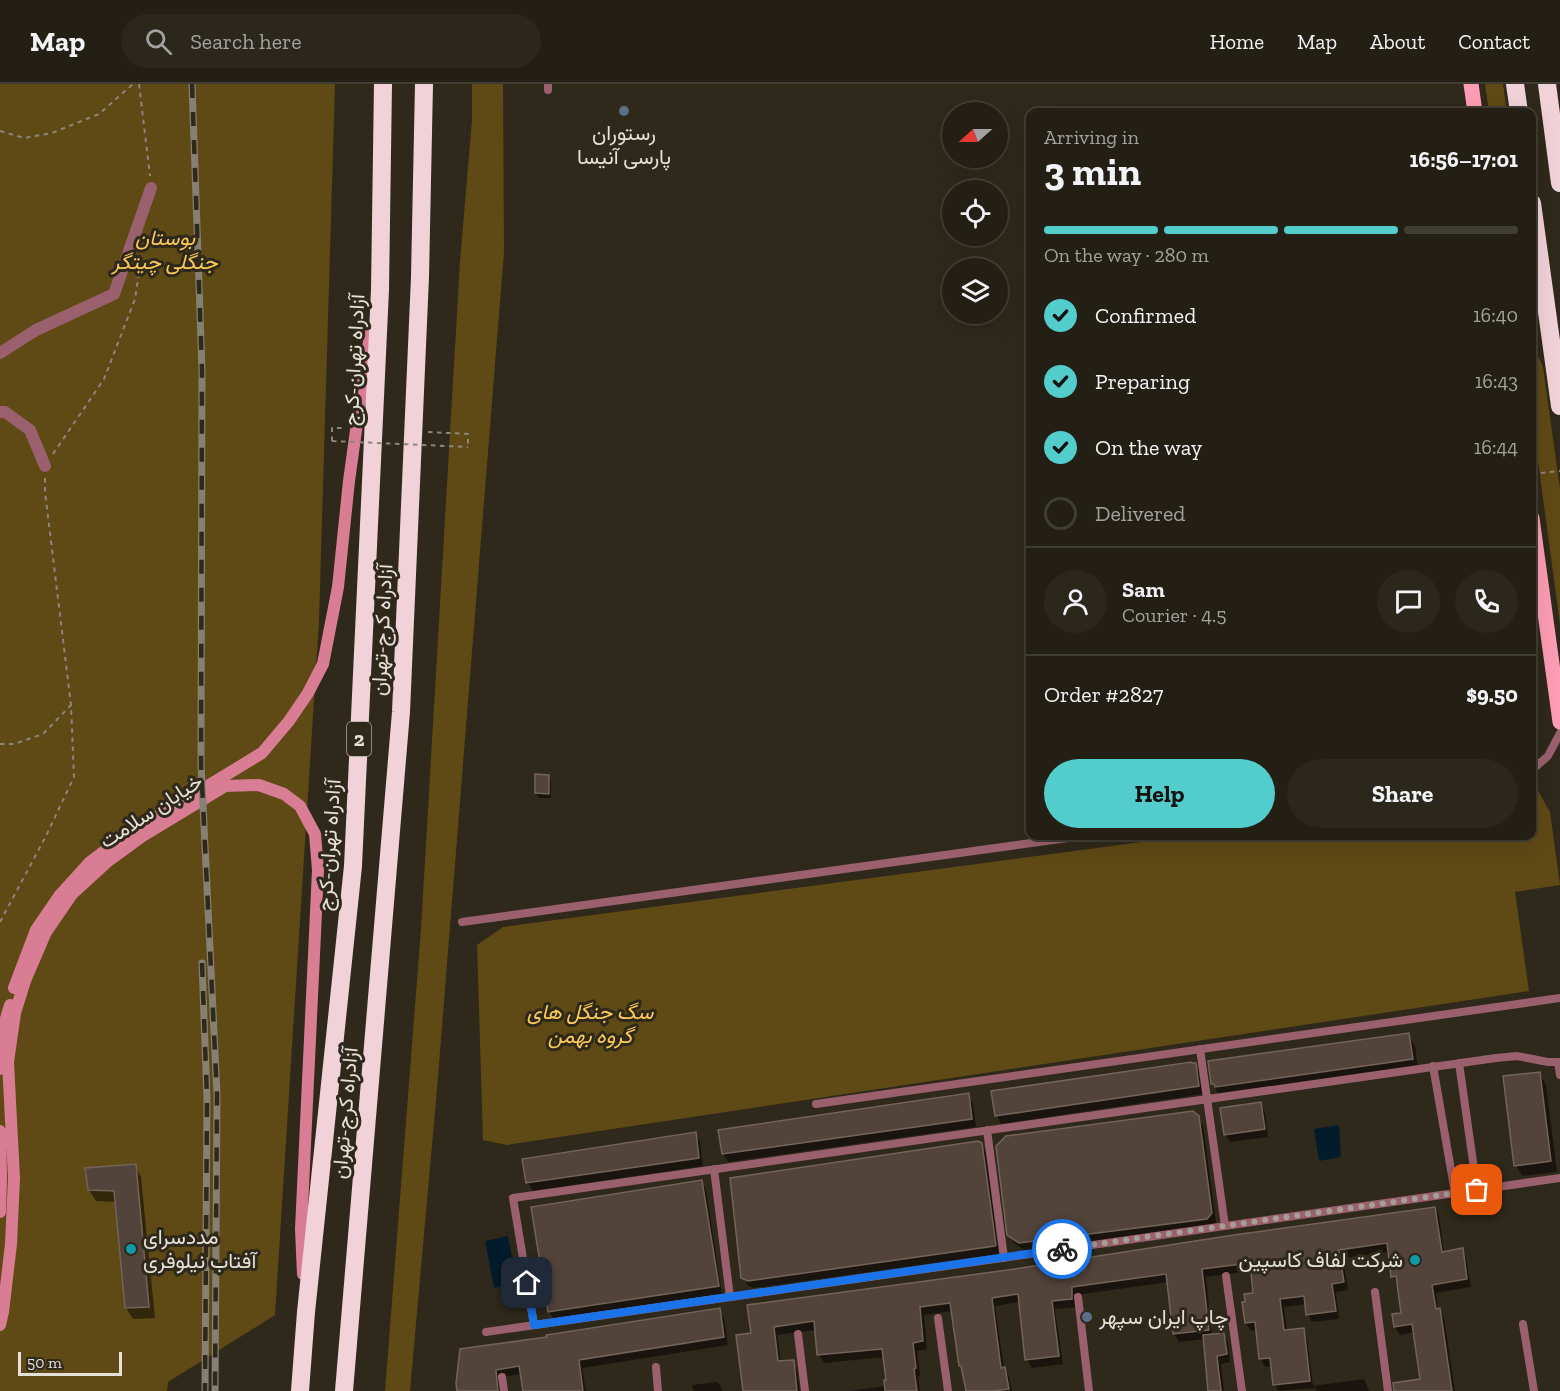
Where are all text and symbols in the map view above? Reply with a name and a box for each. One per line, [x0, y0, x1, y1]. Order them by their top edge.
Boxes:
search box [121, 14, 541, 68]
text: Map [30, 25, 85, 58]
icon: search [142, 25, 175, 58]
text: Search here [190, 28, 302, 55]
text: Home [1210, 29, 1264, 54]
text: Map [1297, 29, 1337, 54]
text: About [1370, 29, 1425, 54]
text: Contact [1458, 29, 1530, 54]
north arrow [942, 102, 1008, 168]
map controls [942, 102, 1008, 324]
marker: رستوران پارسی آنیسا [617, 104, 631, 118]
place label: رستوران پارسی آنیسا [577, 120, 671, 171]
text: Arriving in [1044, 125, 1139, 149]
text: 16:56–17:01 [1409, 146, 1518, 173]
text: 3 min [1044, 148, 1141, 195]
button: locate [942, 180, 1008, 246]
park label: بوستان جنگلی چیتگر [110, 225, 219, 276]
text: On the way · 280 m [1044, 243, 1209, 267]
button: layers [942, 258, 1008, 324]
street label: آزادراه تهران-کرج [338, 291, 372, 427]
icon: check [1044, 299, 1077, 332]
text: Confirmed [1095, 302, 1196, 329]
text: 16:40 [1473, 303, 1518, 327]
icon: check [1044, 365, 1077, 398]
text: Preparing [1095, 368, 1190, 395]
text: 16:43 [1475, 369, 1518, 393]
icon: check [1044, 431, 1077, 464]
text: On the way [1095, 434, 1202, 461]
text: 16:44 [1474, 435, 1518, 459]
text: Delivered [1095, 500, 1185, 527]
street label: آزادراه کرج-تهران [366, 561, 400, 697]
button: person [1044, 570, 1107, 633]
button: chat [1377, 570, 1440, 633]
button: phone [1455, 570, 1518, 633]
text: Sam [1122, 576, 1165, 603]
text: Courier · 4.5 [1122, 603, 1227, 627]
text: Order #2827 [1044, 681, 1163, 708]
text: $9.50 [1466, 681, 1518, 708]
road number: 2 [347, 722, 371, 756]
button: Help [1044, 759, 1275, 828]
button: Share [1287, 759, 1518, 828]
street label: خیابان سلامت [95, 768, 207, 853]
street label: آزادراه تهران-کرج [311, 776, 348, 912]
park label: سگ جنگل های گروه بهمن [527, 999, 654, 1049]
street label: آزادراه کرج-تهران [326, 1044, 365, 1180]
pin [1451, 1164, 1502, 1215]
icon: bag [1460, 1173, 1493, 1206]
courier [1032, 1219, 1092, 1279]
place label: مددسرای آفتاب نیلوفری [143, 1224, 258, 1274]
icon: bike [1046, 1233, 1079, 1266]
marker: مددسرای آفتاب نیلوفری [124, 1242, 138, 1256]
place label: شرکت لفاف کاسپین [1239, 1247, 1403, 1274]
marker: شرکت لفاف کاسپین [1408, 1253, 1422, 1267]
pin [501, 1257, 552, 1308]
icon: home [510, 1266, 543, 1299]
place label: چاپ ایران سپهر [1098, 1304, 1228, 1331]
marker: چاپ ایران سپهر [1080, 1310, 1094, 1324]
scale bar [18, 1349, 122, 1376]
text: 50 m [27, 1353, 62, 1372]

